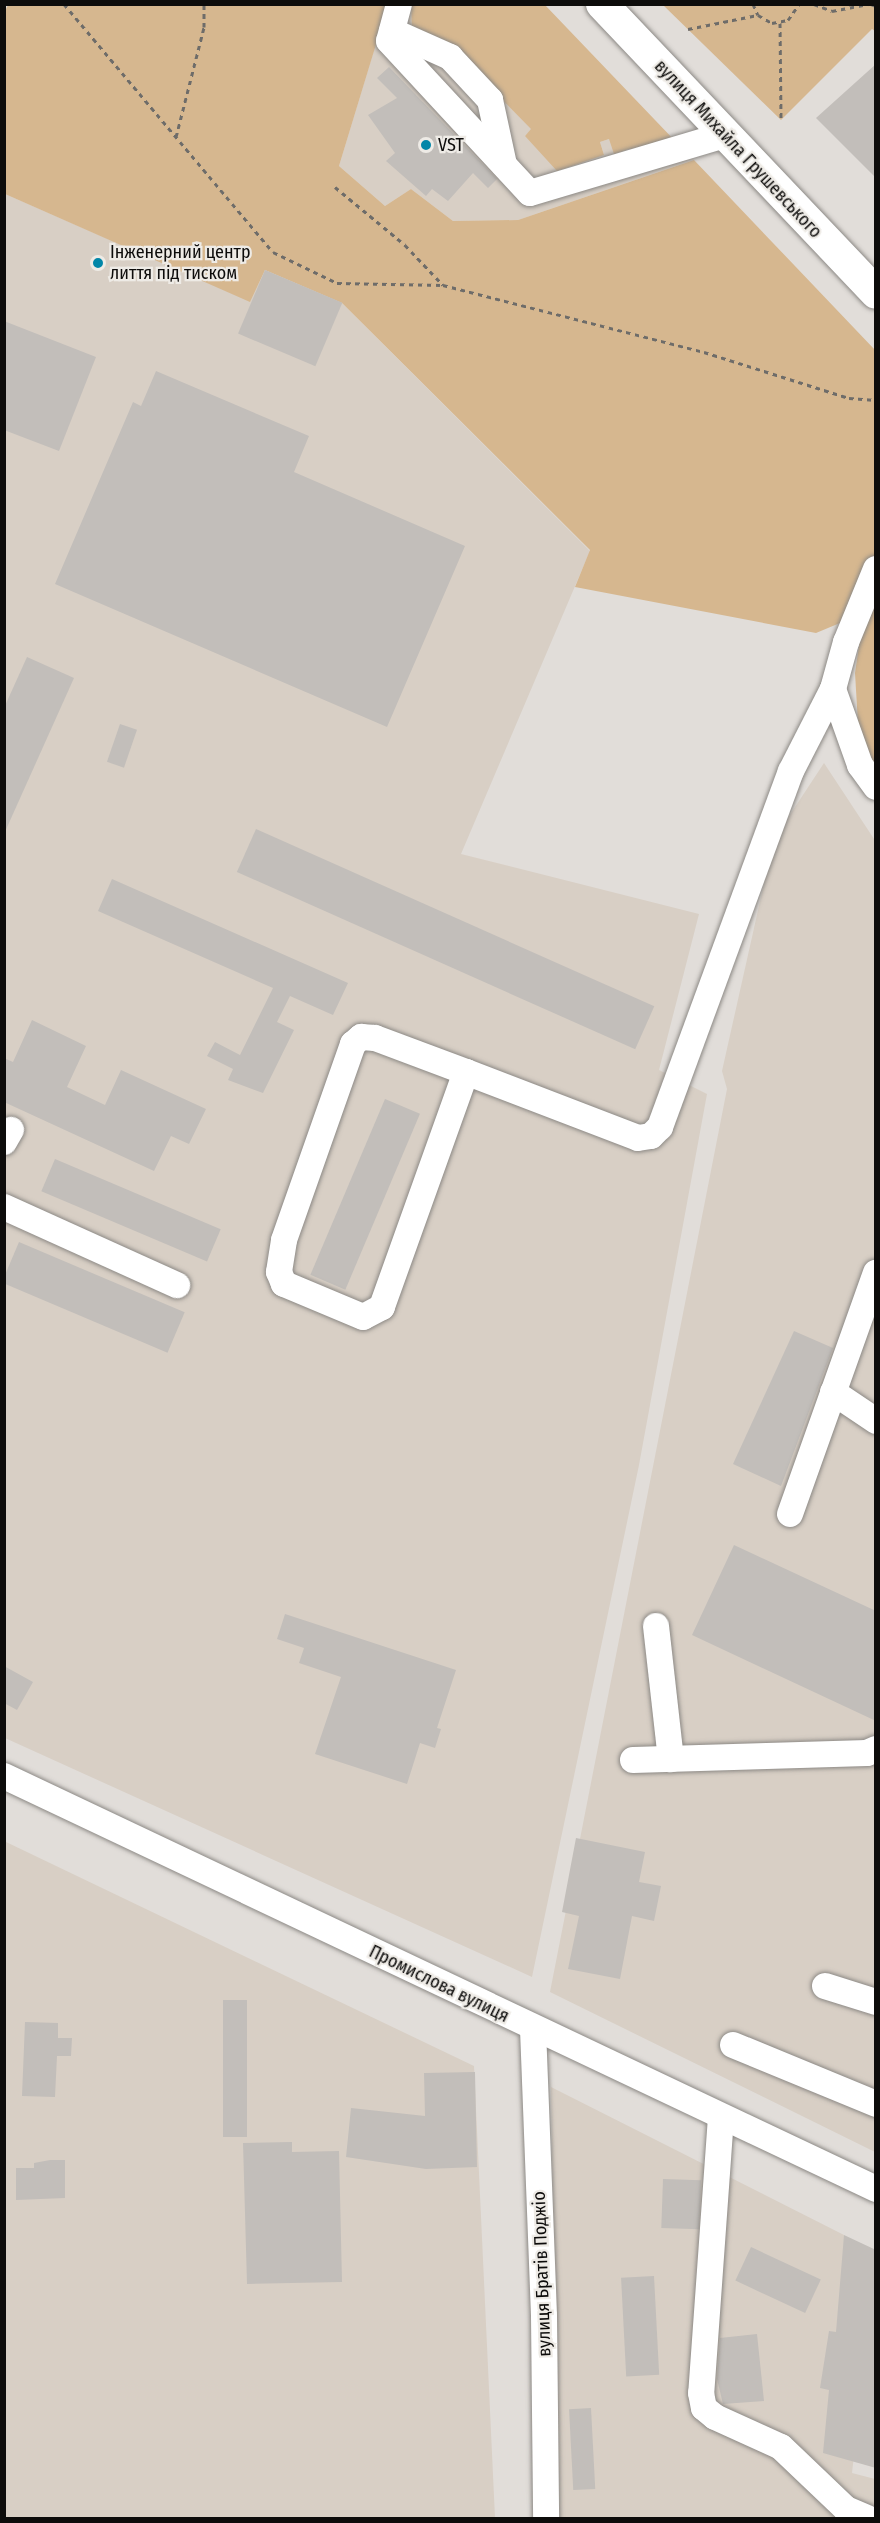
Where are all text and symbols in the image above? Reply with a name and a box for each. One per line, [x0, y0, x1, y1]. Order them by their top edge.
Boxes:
street label: вулиця Михайла Грушевського [650, 56, 826, 242]
place label: VST [438, 134, 464, 156]
marker: VST [419, 138, 433, 152]
place label: Інженерний центр лиття під тиском [110, 242, 250, 284]
marker: Інженерний центр лиття під тиском [91, 256, 105, 270]
street label: Промислова вулиця [366, 1941, 512, 2027]
street label: вулиця Братів Поджіо [528, 2191, 556, 2357]

